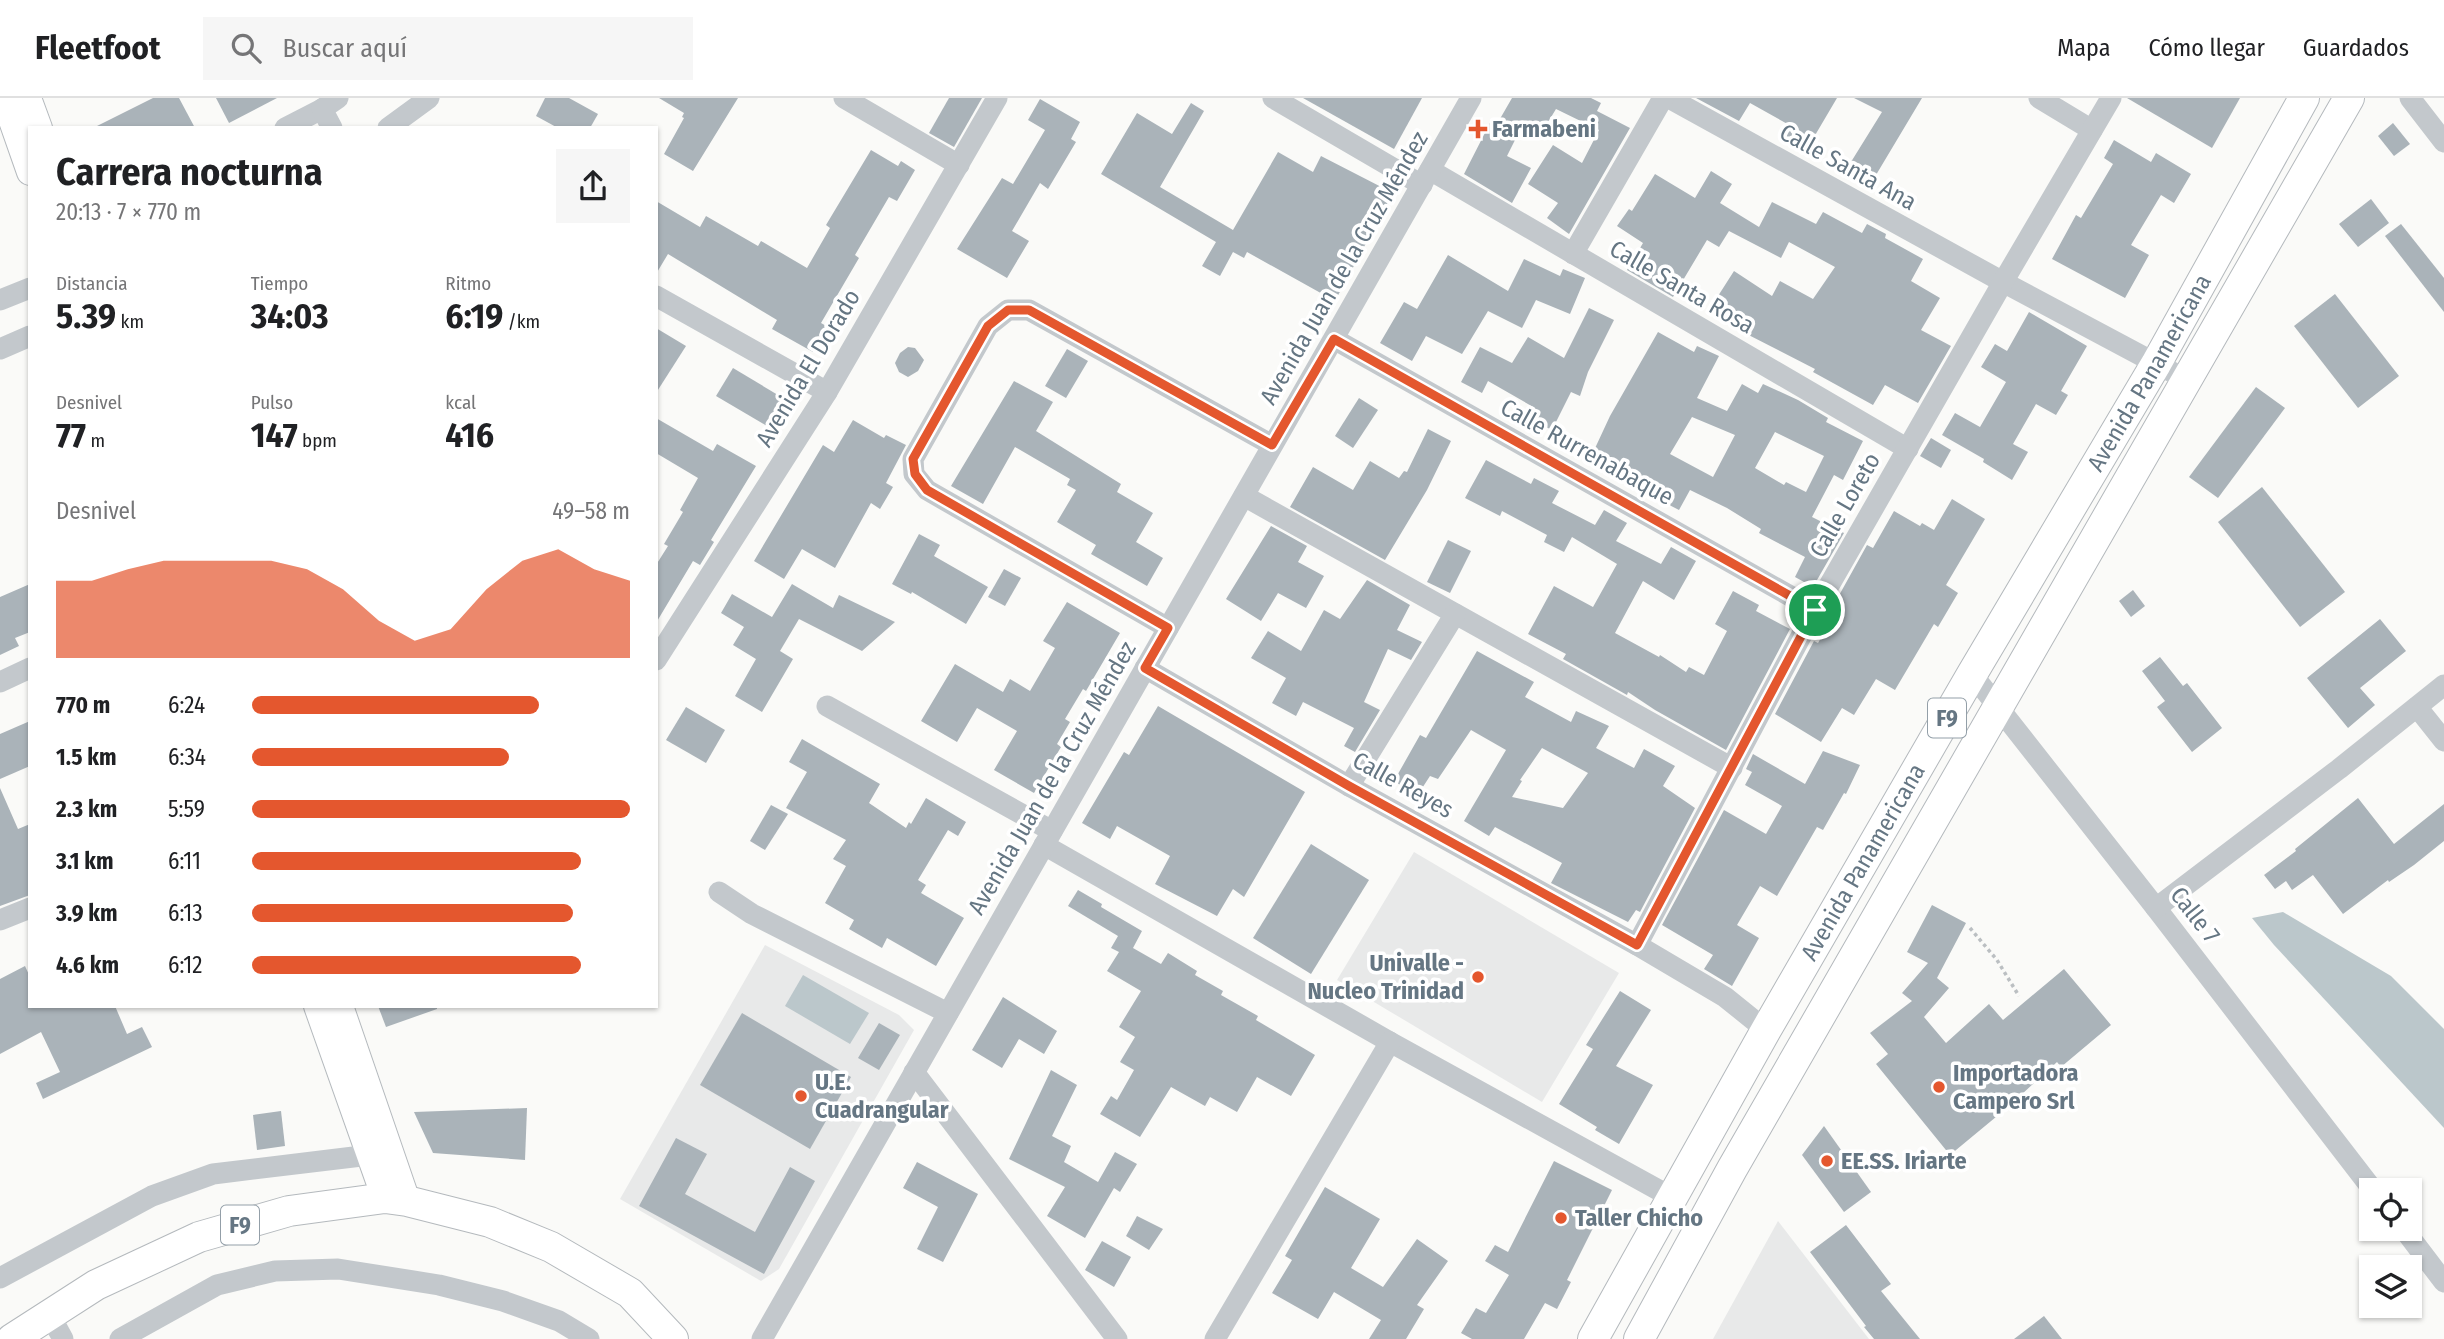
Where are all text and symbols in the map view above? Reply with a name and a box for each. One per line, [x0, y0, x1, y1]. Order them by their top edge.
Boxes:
search box [203, 17, 693, 80]
text: Fleetfoot [35, 28, 161, 68]
icon: search [227, 29, 265, 67]
text: Buscar aquí [283, 33, 407, 64]
text: Mapa [2057, 34, 2110, 62]
text: Cómo llegar [2148, 34, 2265, 62]
text: Guardados [2303, 34, 2409, 62]
place label: Farmabeni [1492, 115, 1596, 143]
street label: Calle Santa Ana [1775, 118, 1921, 216]
marker: Farmabeni [1470, 121, 1486, 137]
street label: Avenida Juan de la Cruz Méndez [1254, 126, 1434, 410]
text: Carrera nocturna [56, 149, 323, 195]
button: share [556, 149, 630, 223]
text: 20:13 · 7 × 770 m [56, 198, 201, 226]
street label: Calle Santa Rosa [1605, 234, 1759, 340]
street label: Avenida Panamericana [2082, 269, 2217, 476]
text: Distancia [56, 272, 128, 295]
text: Tiempo [251, 272, 308, 295]
text: Ritmo [445, 272, 491, 295]
street label: Avenida El Dorado [750, 284, 866, 452]
text: 5.39 [56, 295, 116, 337]
text: 34:03 [251, 295, 328, 337]
text: 6:19 [445, 295, 503, 337]
text: km [116, 310, 144, 333]
text: /km [503, 310, 540, 333]
text: Desnivel [56, 391, 122, 414]
text: Pulso [251, 391, 293, 414]
text: kcal [445, 391, 476, 414]
street label: Calle Rurrenabaque [1496, 393, 1678, 511]
text: 77 [56, 414, 86, 456]
text: 147 [251, 414, 298, 456]
text: 416 [445, 414, 494, 456]
text: m [86, 429, 105, 452]
text: bpm [298, 429, 337, 452]
street label: Calle Loreto [1804, 448, 1886, 562]
text: Desnivel [56, 497, 136, 525]
text: 49–58 m [552, 497, 630, 525]
pin [1785, 580, 1845, 640]
icon: arrive [1796, 591, 1834, 629]
street label: Avenida Juan de la Cruz Méndez [962, 636, 1142, 920]
text: 770 m [56, 691, 110, 719]
text: 6:24 [168, 691, 205, 719]
road number: F9 [1928, 698, 1966, 738]
text: 1.5 km [56, 743, 117, 771]
text: 6:34 [168, 743, 206, 771]
street label: Calle Reyes [1348, 746, 1458, 824]
street label: Avenida Panamericana [1795, 759, 1931, 966]
text: 2.3 km [56, 795, 117, 823]
text: 5:59 [168, 795, 205, 823]
text: 3.1 km [56, 847, 114, 875]
text: 6:11 [168, 847, 201, 875]
street label: Calle 7 [2164, 881, 2226, 949]
text: 3.9 km [56, 899, 118, 927]
text: 6:13 [168, 899, 203, 927]
place label: Univalle - Nucleo Trinidad [1307, 949, 1464, 1005]
text: 4.6 km [56, 951, 119, 979]
text: 6:12 [168, 951, 202, 979]
marker: Univalle - Nucleo Trinidad [1470, 969, 1486, 985]
place label: Importadora Campero Srl [1953, 1059, 2079, 1115]
place label: U.E. Cuadrangular [815, 1068, 949, 1124]
marker: Importadora Campero Srl [1931, 1079, 1947, 1095]
marker: U.E. Cuadrangular [793, 1088, 809, 1104]
place label: EE.SS. Iriarte [1841, 1147, 1967, 1175]
marker: EE.SS. Iriarte [1819, 1153, 1835, 1169]
map controls [2359, 1178, 2422, 1318]
button: locate [2359, 1178, 2422, 1241]
place label: Taller Chicho [1575, 1204, 1703, 1232]
road number: F9 [221, 1206, 259, 1244]
marker: Taller Chicho [1553, 1210, 1569, 1226]
button: layers [2359, 1255, 2422, 1318]

